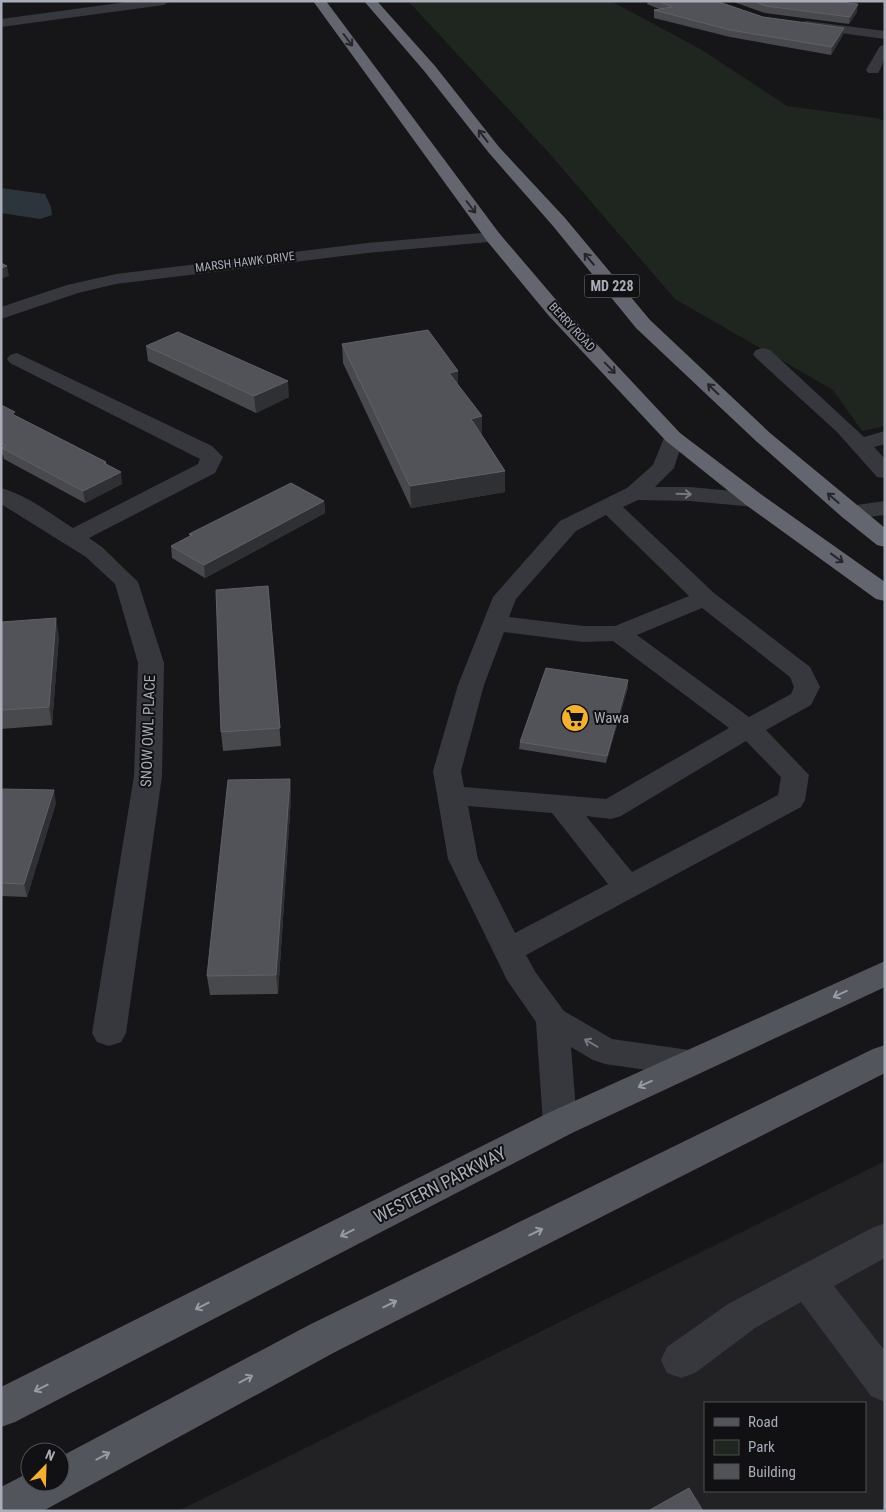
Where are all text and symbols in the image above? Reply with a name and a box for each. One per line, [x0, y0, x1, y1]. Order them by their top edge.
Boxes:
one-way arrow [343, 33, 353, 47]
one-way arrow [477, 130, 488, 143]
one-way arrow [466, 200, 476, 214]
street label: MARSH HAWK DRIVE [194, 249, 296, 275]
one-way arrow [584, 252, 595, 265]
road number: MD 228 [584, 274, 640, 298]
street label: BERRY ROAD [546, 300, 598, 354]
one-way arrow [604, 361, 616, 374]
one-way arrow [706, 383, 719, 395]
one-way arrow [676, 489, 692, 499]
one-way arrow [827, 493, 840, 504]
one-way arrow [829, 553, 843, 563]
street label: SNOW OWL PLACE [137, 675, 159, 787]
supermarket icon: Wawa [560, 703, 590, 733]
place label: Wawa [594, 709, 629, 727]
one-way arrow [833, 989, 848, 999]
one-way arrow [583, 1038, 598, 1048]
one-way arrow [638, 1079, 653, 1089]
street label: WESTERN PARKWAY [370, 1142, 510, 1227]
one-way arrow [528, 1227, 543, 1236]
one-way arrow [340, 1228, 355, 1238]
one-way arrow [383, 1299, 398, 1309]
one-way arrow [195, 1301, 210, 1311]
one-way arrow [238, 1374, 253, 1383]
one-way arrow [34, 1383, 49, 1393]
legend [704, 1402, 866, 1492]
text: Road [748, 1413, 778, 1431]
text: Park [748, 1438, 775, 1456]
north arrow [20, 1442, 70, 1492]
text: N [43, 1446, 57, 1464]
one-way arrow [95, 1450, 110, 1460]
text: Building [748, 1463, 796, 1481]

